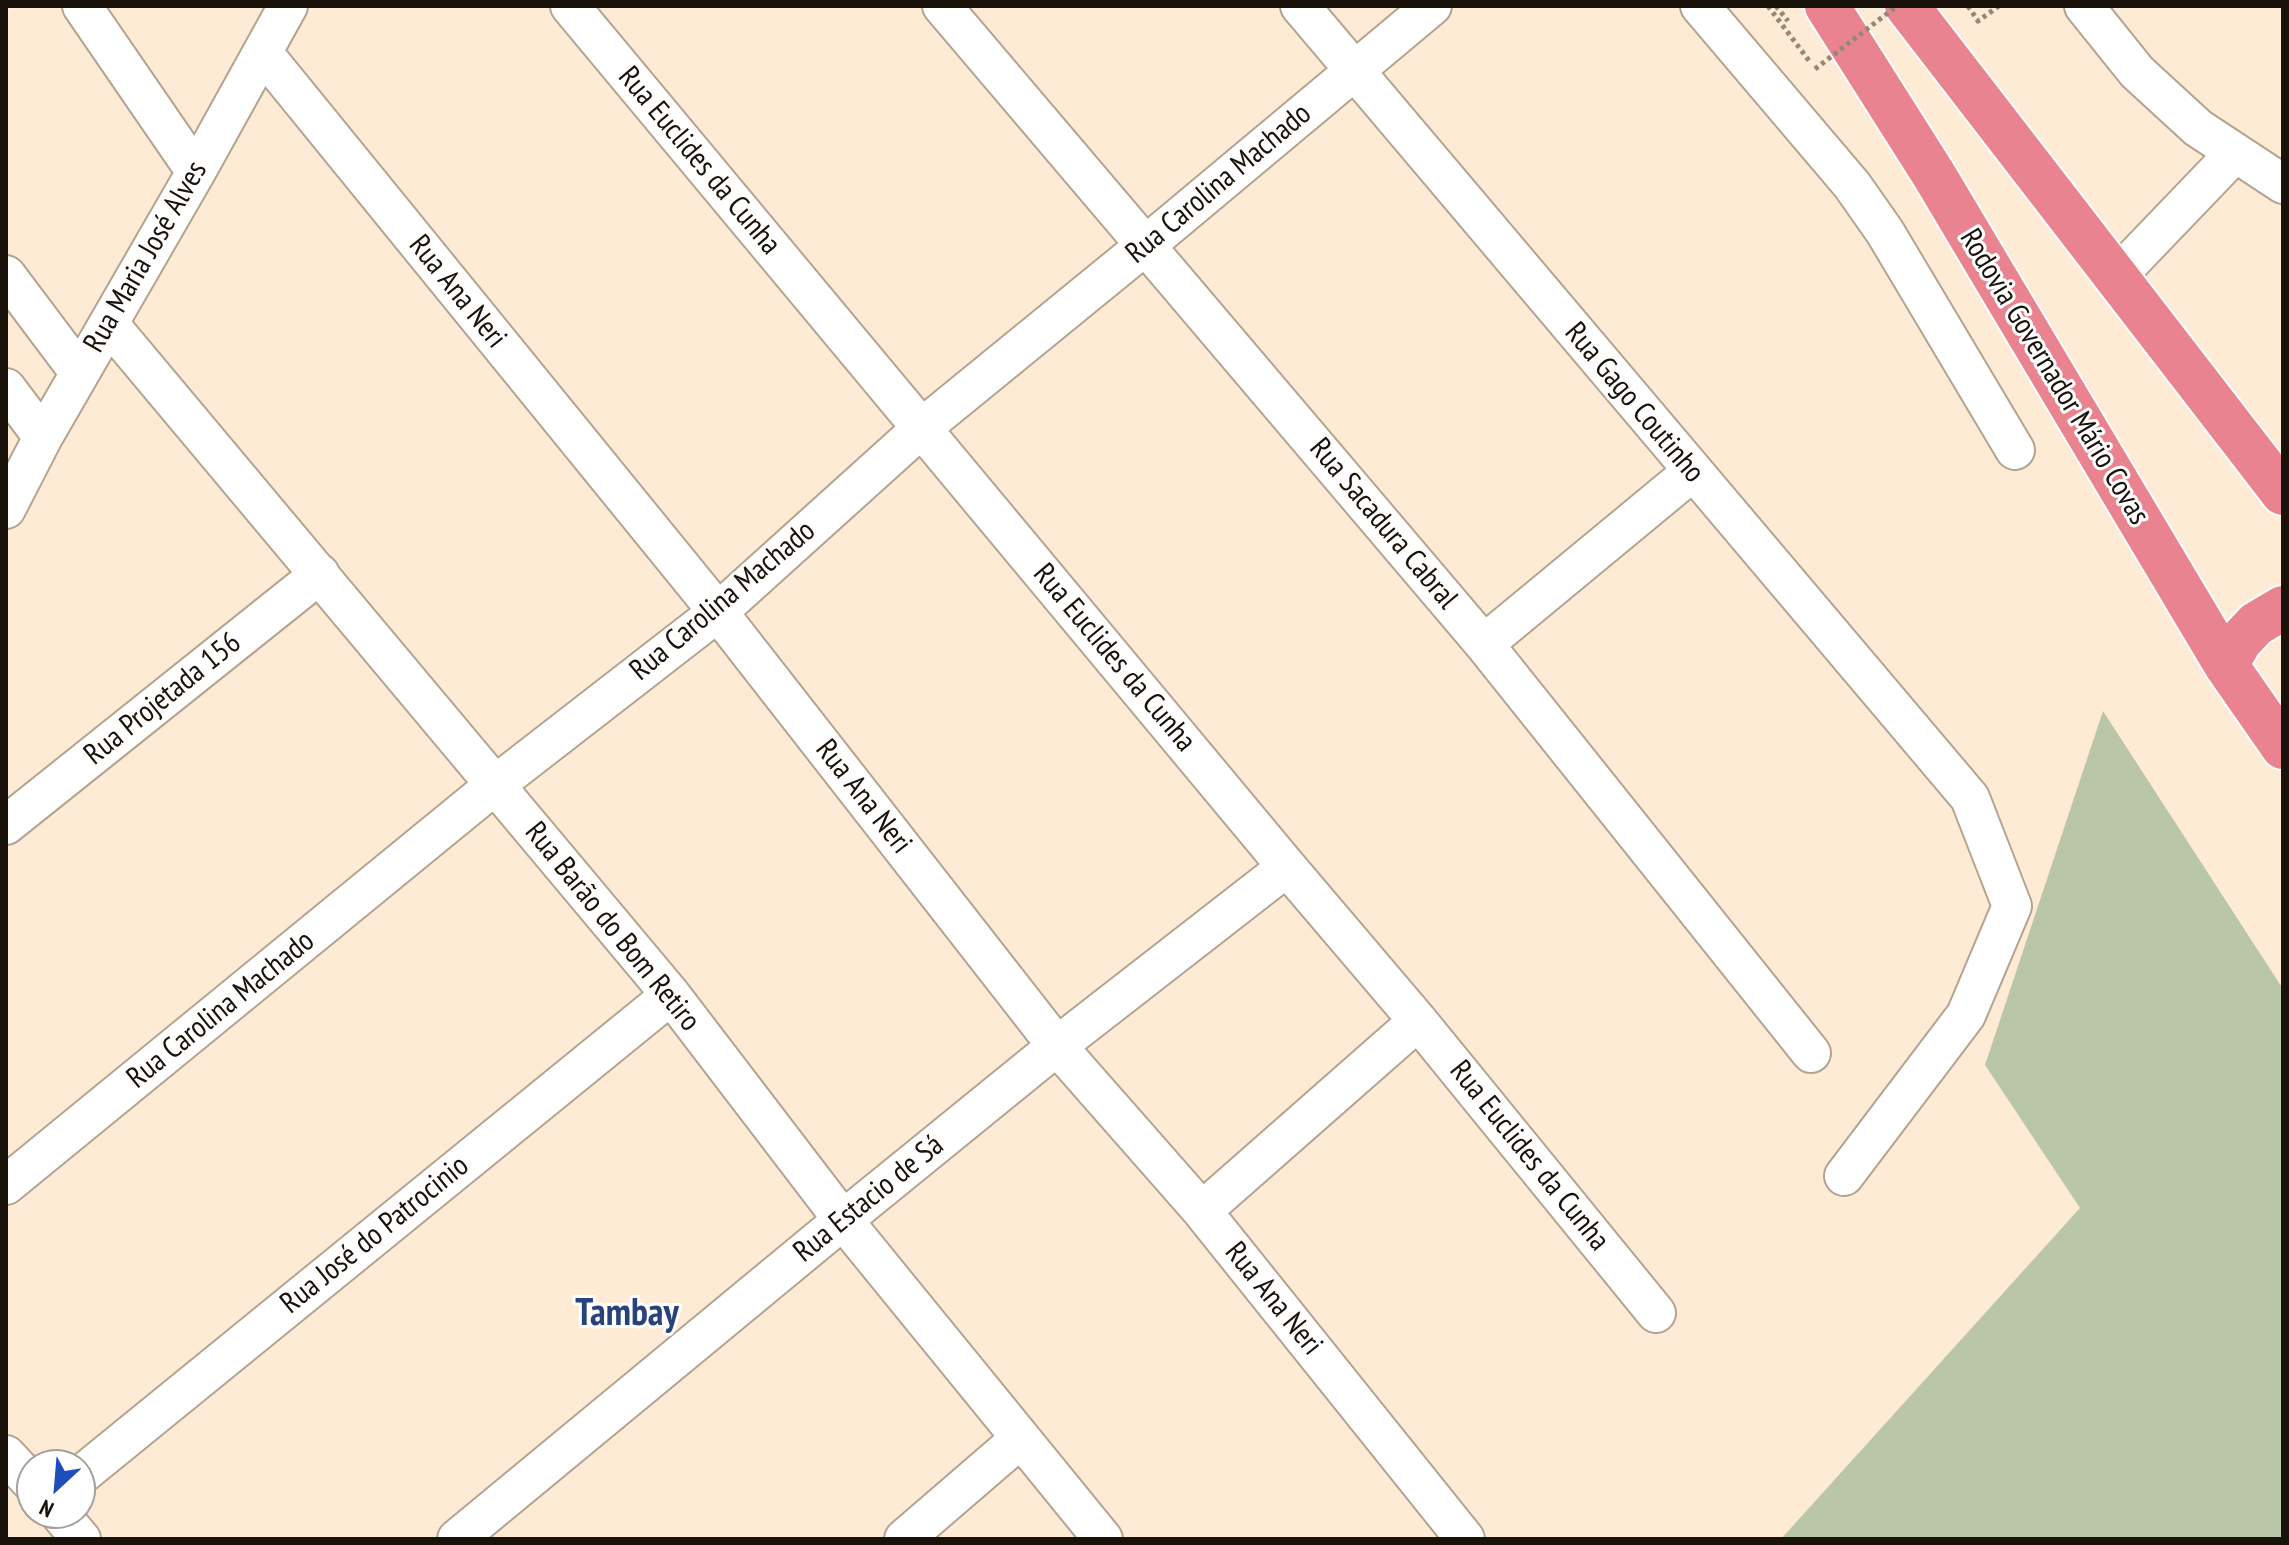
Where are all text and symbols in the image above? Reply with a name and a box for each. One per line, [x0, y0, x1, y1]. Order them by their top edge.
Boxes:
street label: Rua Euclides da Cunha [610, 60, 788, 262]
street label: Rua Carolina Machado [1119, 96, 1319, 272]
street label: Rua Maria José Alves [77, 155, 215, 359]
street label: Rodovia Governador Mário Covas [1951, 223, 2157, 531]
street label: Rua Ana Neri [401, 228, 513, 356]
street label: Rua Gago Coutinho [1557, 316, 1711, 490]
street label: Rua Sacadura Cabral [1301, 431, 1465, 617]
street label: Rua Carolina Machado [623, 513, 823, 689]
street label: Rua Euclides da Cunha [1025, 557, 1203, 759]
street label: Rua Projetada 156 [78, 625, 248, 773]
street label: Rua Ana Neri [807, 733, 919, 861]
street label: Rua Barão do Bom Retiro [517, 815, 707, 1039]
street label: Rua Carolina Machado [120, 924, 322, 1096]
street label: Rua Euclides da Cunha [1441, 1054, 1617, 1258]
street label: Rua Estacio de Sá [787, 1128, 951, 1270]
street label: Rua José do Patrocinio [274, 1148, 476, 1322]
street label: Rua Ana Neri [1217, 1235, 1329, 1363]
district label: Tambay [575, 1291, 679, 1337]
north arrow [16, 1449, 96, 1529]
text: N [35, 1494, 58, 1524]

